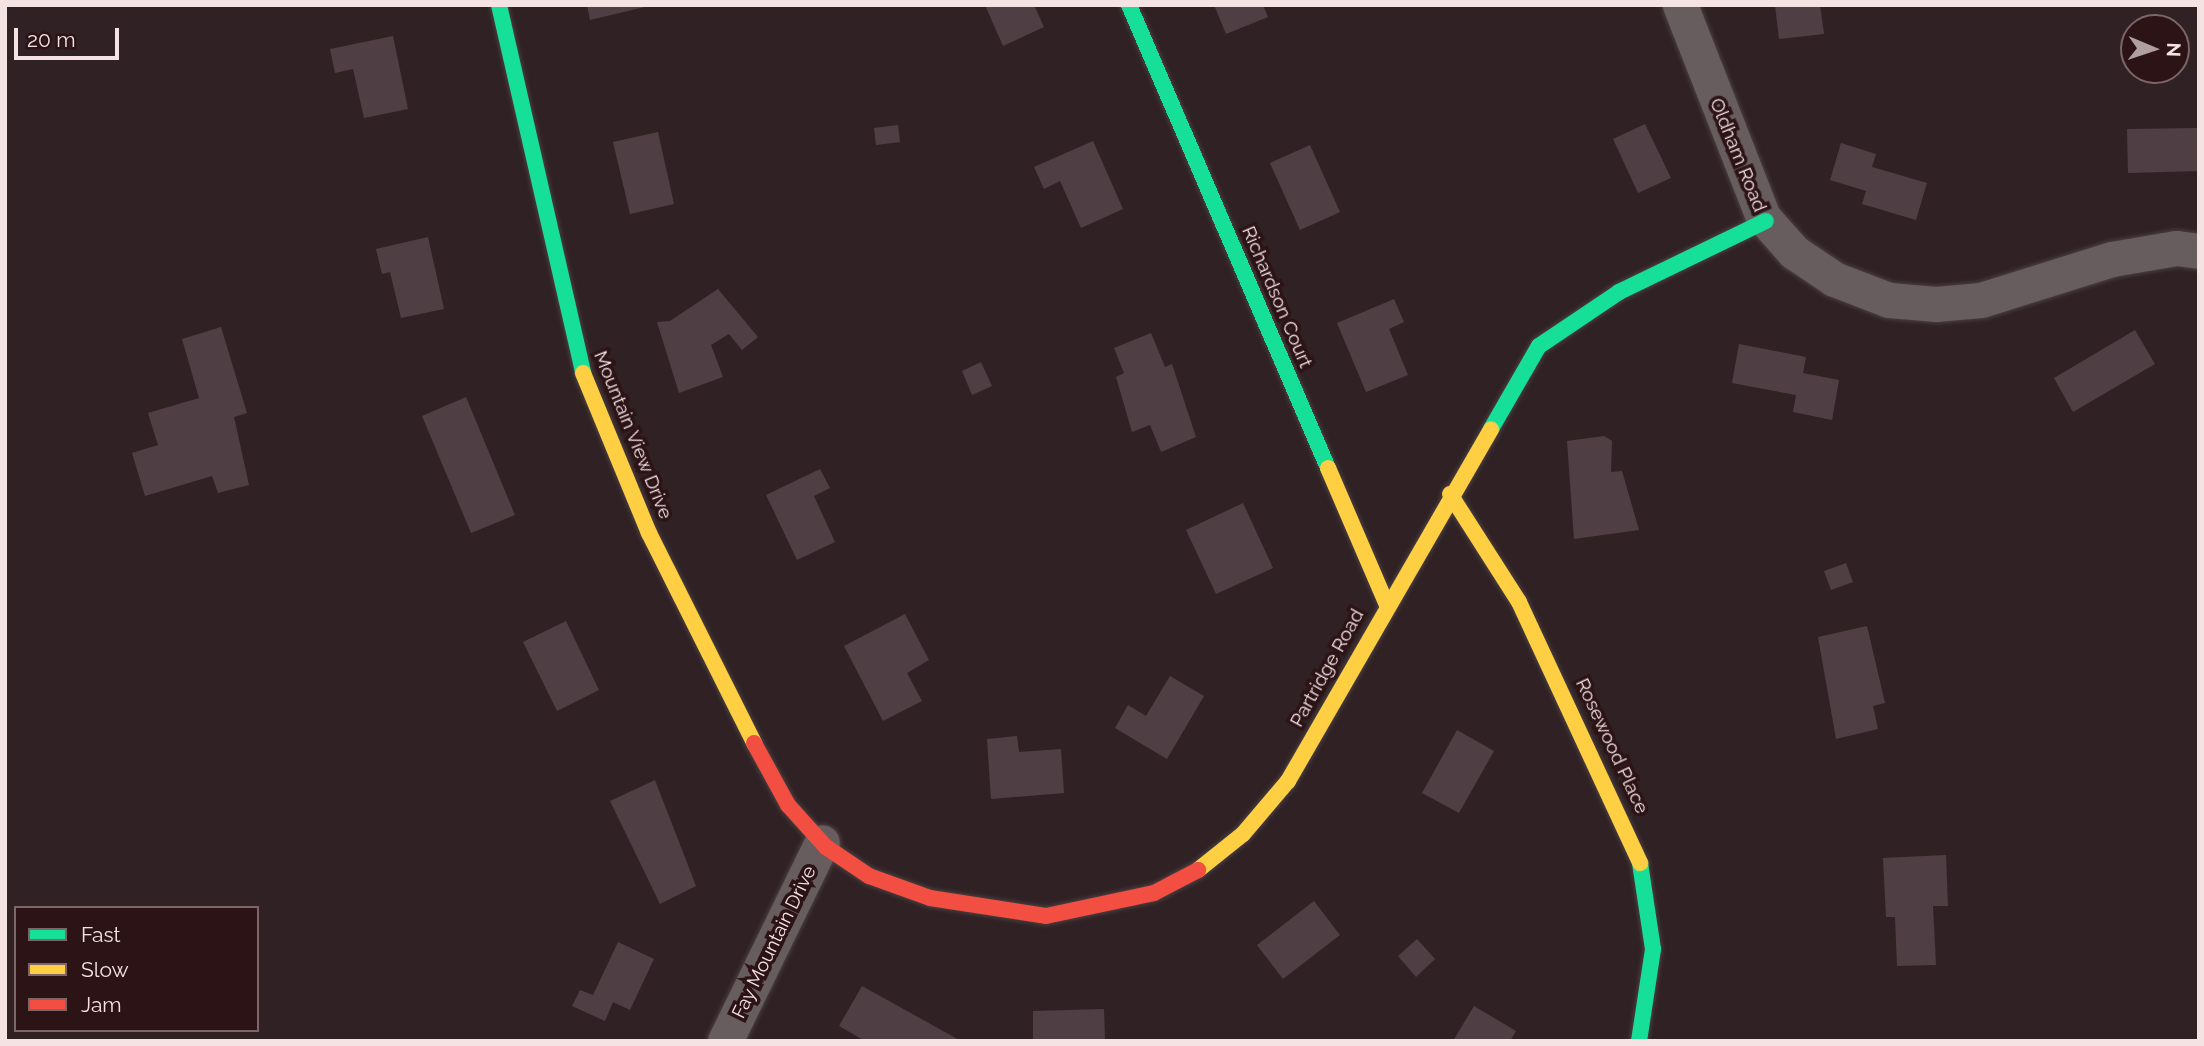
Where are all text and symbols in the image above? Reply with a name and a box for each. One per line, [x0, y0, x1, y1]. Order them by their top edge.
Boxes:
scale bar [18, 14, 122, 58]
north arrow [2120, 14, 2190, 84]
text: 20 m [27, 27, 75, 52]
text: N [2163, 42, 2185, 57]
street label: Oldham Road [1705, 95, 1771, 215]
street label: Richardson Court [1237, 223, 1317, 371]
street label: Mountain View Drive [589, 347, 677, 523]
street label: Partridge Road [1285, 605, 1369, 731]
street label: Rosewood Place [1571, 675, 1653, 817]
street label: Fay Mountain Drive [727, 862, 821, 1022]
legend [14, 906, 259, 1032]
text: Fast [81, 922, 121, 947]
text: Slow [81, 957, 129, 982]
text: Jam [81, 992, 122, 1017]

